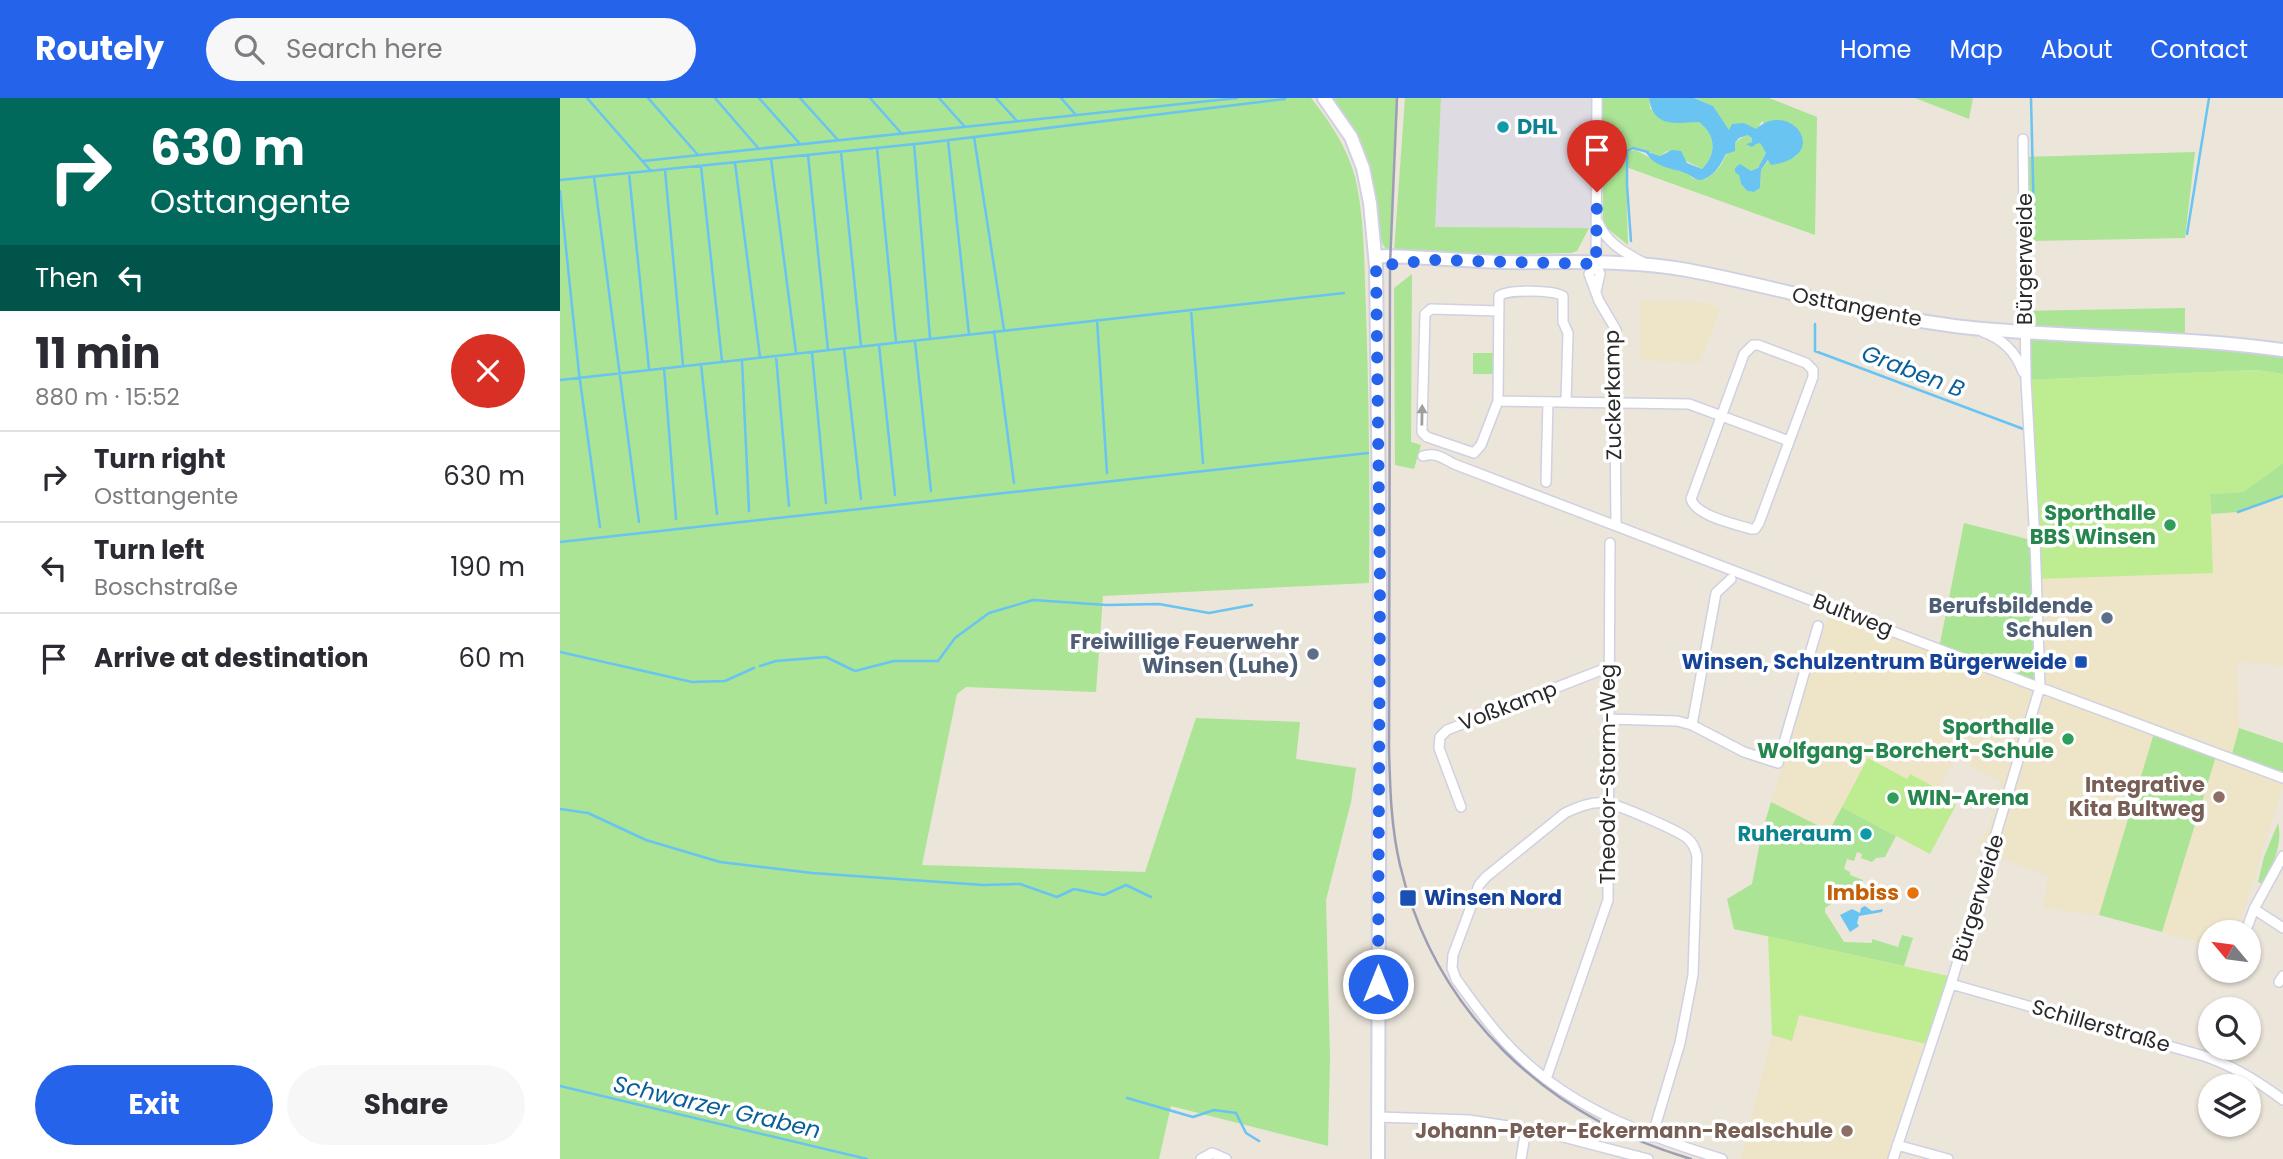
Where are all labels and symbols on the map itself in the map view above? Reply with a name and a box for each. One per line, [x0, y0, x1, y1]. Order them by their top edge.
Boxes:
place label: DHL [1517, 112, 1558, 141]
marker: DHL [1495, 119, 1511, 135]
pin [1567, 120, 1627, 192]
street label: Bürgerweide [2010, 193, 2039, 325]
street label: Osttangente [1790, 280, 1925, 333]
street label: Zuckerkamp [1597, 330, 1628, 460]
water label: Graben B [1857, 337, 1969, 405]
one-way arrow [1416, 404, 1428, 426]
place label: Sporthalle BBS Winsen [2030, 498, 2156, 551]
marker: Sporthalle BBS Winsen [2162, 517, 2178, 533]
street label: Bultweg [1809, 586, 1897, 643]
place label: Berufsbildende Schulen [1929, 591, 2093, 644]
marker: Berufsbildende Schulen [2099, 610, 2115, 626]
place label: Freiwillige Feuerwehr Winsen (Luhe) [1070, 627, 1299, 680]
marker: Freiwillige Feuerwehr Winsen (Luhe) [1305, 646, 1321, 662]
place label: Winsen, Schulzentrum Bürgerweide [1682, 647, 2067, 676]
marker: Winsen, Schulzentrum Bürgerweide [2073, 654, 2089, 670]
street label: Theodor-Storm-Weg [1593, 664, 1622, 884]
street label: Voßkamp [1455, 674, 1561, 737]
place label: Sporthalle Wolfgang-Borchert-Schule [1757, 712, 2054, 765]
marker: Sporthalle Wolfgang-Borchert-Schule [2060, 731, 2076, 747]
place label: Integrative Kita Bultweg [2069, 770, 2205, 823]
place label: WIN-Arena [1907, 783, 2029, 812]
marker: Integrative Kita Bultweg [2211, 789, 2227, 805]
marker: WIN-Arena [1885, 790, 1901, 806]
place label: Ruheraum [1737, 819, 1852, 848]
marker: Ruheraum [1858, 826, 1874, 842]
street label: Bürgerweide [1944, 831, 2011, 965]
place label: Imbiss [1827, 878, 1899, 907]
place label: Winsen Nord [1424, 883, 1562, 912]
marker: Imbiss [1905, 885, 1921, 901]
marker: Winsen Nord [1398, 888, 1418, 908]
north arrow [2198, 920, 2261, 984]
position arrow [1341, 947, 1415, 1021]
street label: Schillerstraße [2028, 992, 2174, 1059]
water label: Schwarzer Graben [610, 1068, 824, 1146]
place label: Johann-Peter-Eckermann-Realschule [1415, 1116, 1833, 1145]
marker: Johann-Peter-Eckermann-Realschule [1839, 1123, 1855, 1139]

